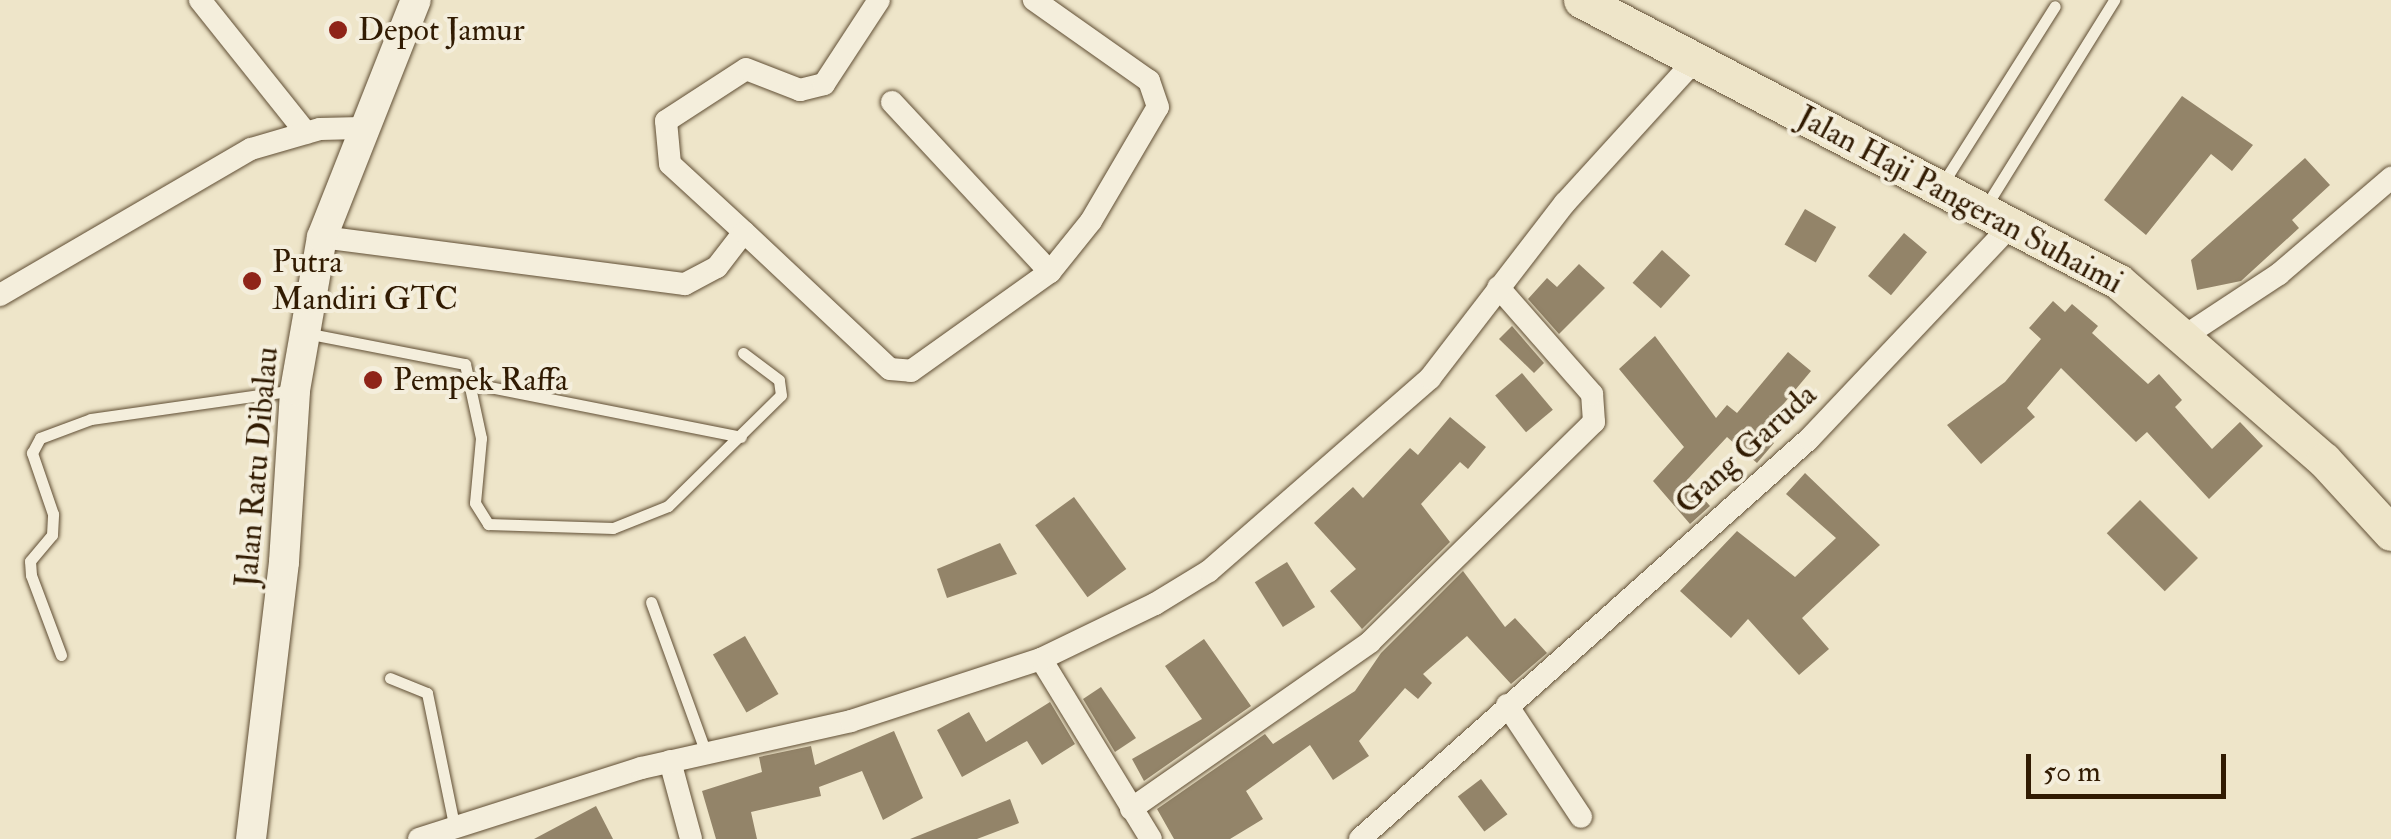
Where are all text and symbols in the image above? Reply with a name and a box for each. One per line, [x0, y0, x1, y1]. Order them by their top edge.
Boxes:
place label: Depot Jamur [358, 11, 525, 49]
marker: Depot Jamur [327, 19, 349, 41]
street label: Jalan Haji Pangeran Suhaimi [1791, 98, 2129, 302]
place label: Putra Mandiri GTC [272, 244, 458, 319]
marker: Putra Mandiri GTC [241, 270, 263, 292]
street label: Jalan Ratu Dibalau [227, 345, 287, 589]
place label: Pempek Raffa [393, 361, 568, 399]
marker: Pempek Raffa [362, 369, 384, 391]
street label: Gang Garuda [1668, 376, 1824, 522]
scale bar [2031, 734, 2231, 796]
text: 50 m [2043, 753, 2101, 790]

